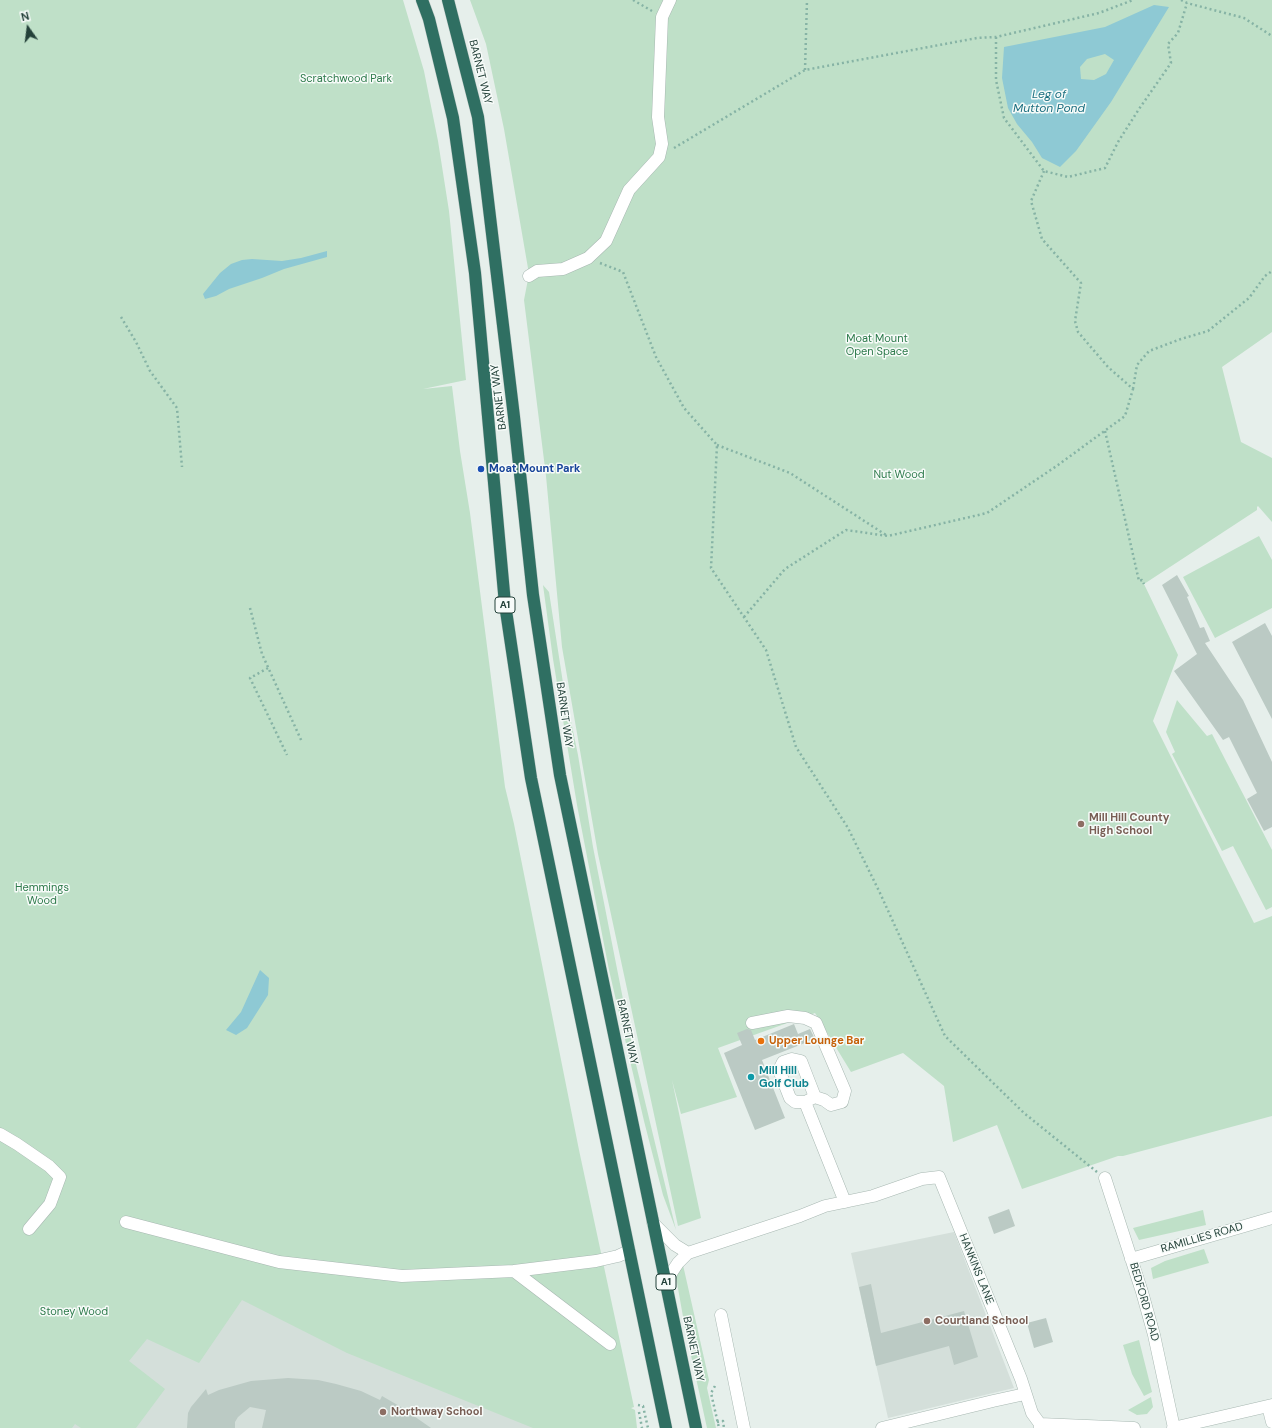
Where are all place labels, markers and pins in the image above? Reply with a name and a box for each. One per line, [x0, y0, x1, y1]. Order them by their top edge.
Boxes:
place label: Moat Mount Park [489, 462, 580, 476]
marker: Moat Mount Park [476, 464, 486, 474]
place label: Mill Hill County High School [1089, 811, 1169, 837]
marker: Mill Hill County High School [1076, 819, 1086, 829]
place label: Upper Lounge Bar [769, 1034, 864, 1048]
marker: Upper Lounge Bar [756, 1036, 766, 1046]
place label: Mill Hill Golf Club [759, 1064, 809, 1090]
marker: Mill Hill Golf Club [746, 1072, 756, 1082]
place label: Courtland School [935, 1314, 1028, 1328]
marker: Courtland School [922, 1316, 932, 1326]
place label: Northway School [391, 1405, 482, 1419]
marker: Northway School [378, 1407, 388, 1417]

